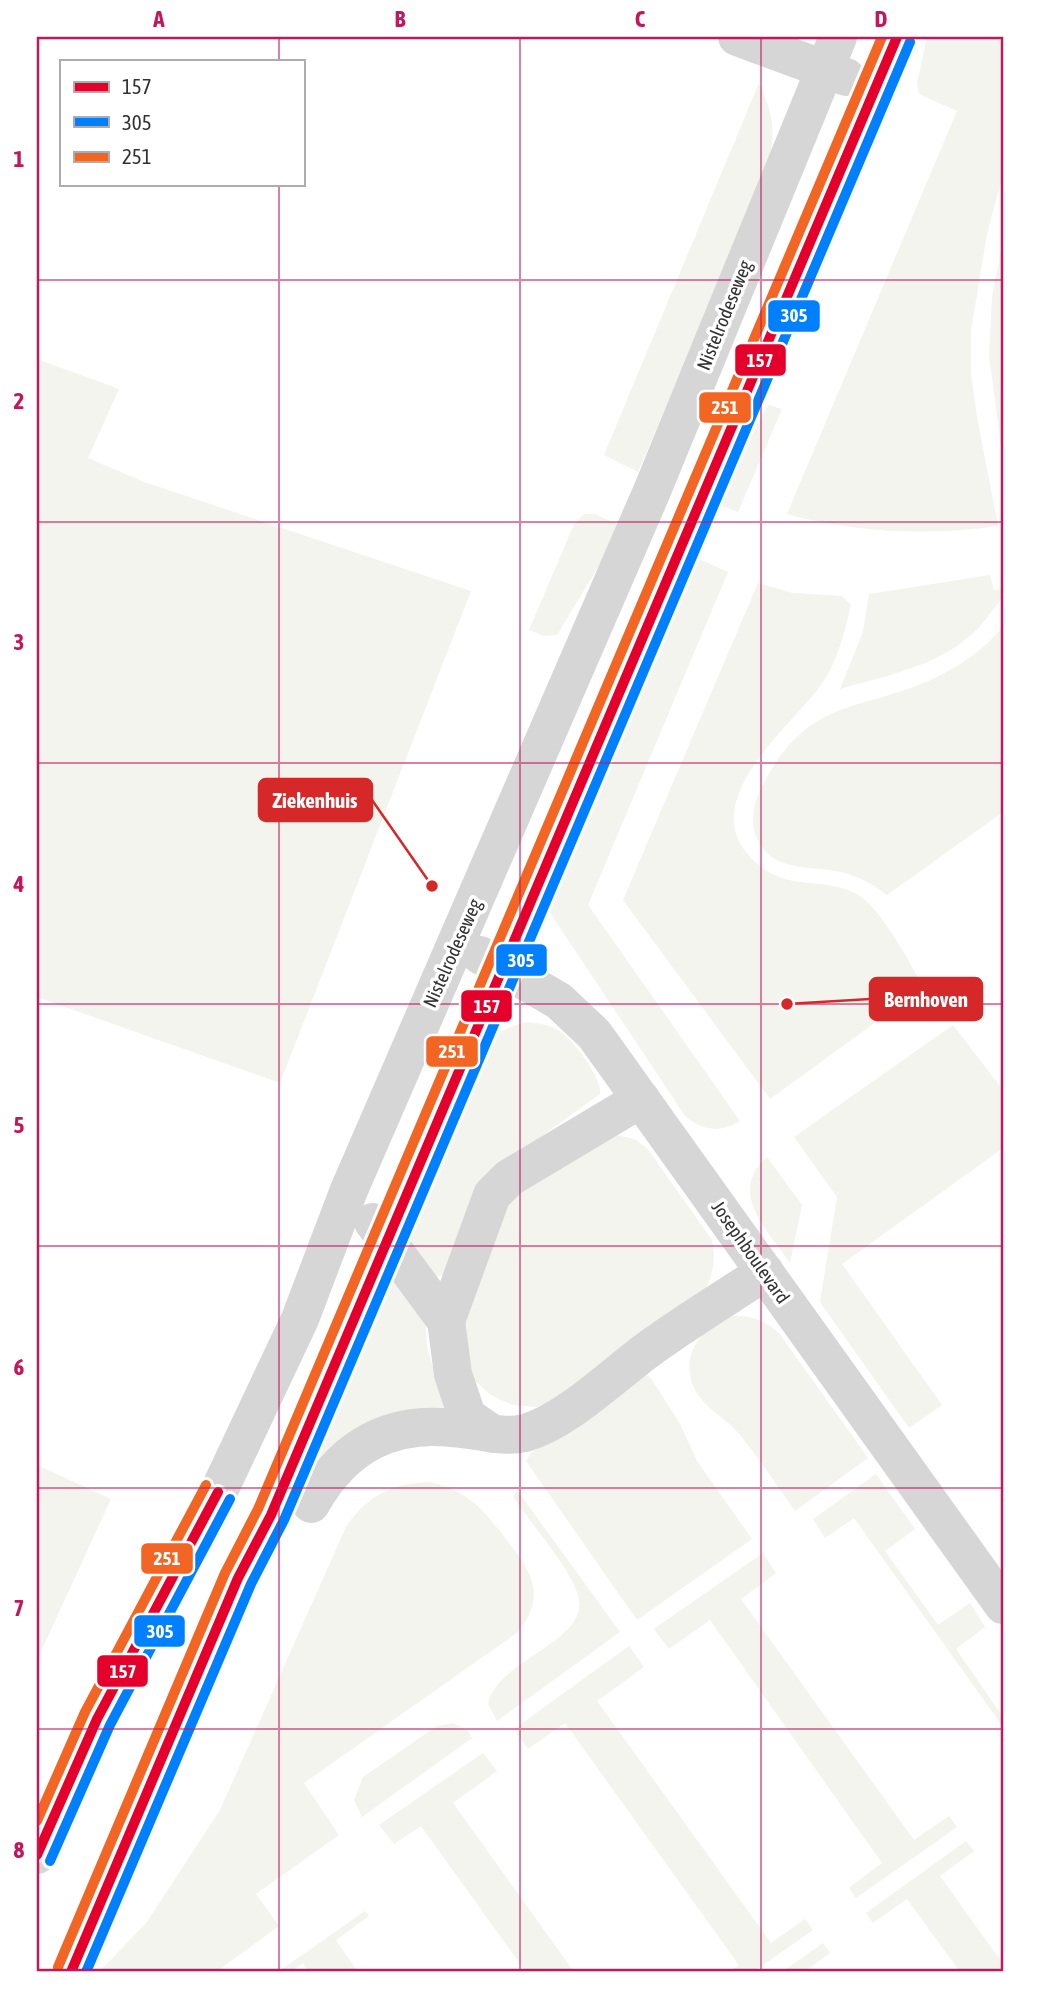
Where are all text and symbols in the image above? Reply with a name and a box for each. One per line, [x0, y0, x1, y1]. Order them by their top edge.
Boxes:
text: A [152, 6, 165, 32]
text: B [395, 6, 406, 32]
text: C [635, 6, 646, 32]
text: D [875, 6, 888, 32]
legend [60, 60, 304, 186]
text: 157 [122, 74, 152, 98]
text: 305 [122, 110, 152, 134]
text: 251 [122, 144, 152, 168]
text: 1 [14, 146, 25, 172]
street label: Nistelrodeseweg [692, 256, 756, 373]
line badge: 305 [767, 299, 821, 333]
text: 305 [781, 304, 807, 326]
line badge: 157 [734, 343, 787, 377]
text: 157 [747, 349, 773, 371]
text: 2 [14, 388, 24, 414]
line badge: 251 [698, 391, 752, 424]
text: 251 [712, 396, 738, 418]
text: 3 [14, 629, 24, 655]
callout: Ziekenhuis [259, 779, 372, 821]
text: Ziekenhuis [273, 788, 358, 812]
text: 4 [13, 871, 25, 897]
street label: Nistelrodeseweg [418, 895, 486, 1011]
line badge: 305 [495, 943, 548, 977]
text: 305 [508, 949, 534, 971]
callout: Bernhoven [870, 978, 982, 1020]
text: Bernhoven [884, 987, 968, 1011]
line badge: 157 [460, 989, 513, 1023]
text: 157 [474, 995, 500, 1017]
line badge: 251 [425, 1035, 479, 1068]
text: 251 [439, 1040, 465, 1062]
text: 5 [14, 1112, 25, 1138]
street label: Josephboulevard [708, 1197, 794, 1307]
text: 6 [14, 1354, 25, 1380]
line badge: 251 [140, 1542, 194, 1575]
text: 251 [154, 1547, 180, 1569]
text: 7 [14, 1595, 24, 1621]
line badge: 305 [133, 1614, 186, 1648]
text: 305 [147, 1620, 173, 1642]
line badge: 157 [96, 1654, 149, 1688]
text: 157 [110, 1660, 136, 1682]
text: 8 [14, 1837, 25, 1863]

